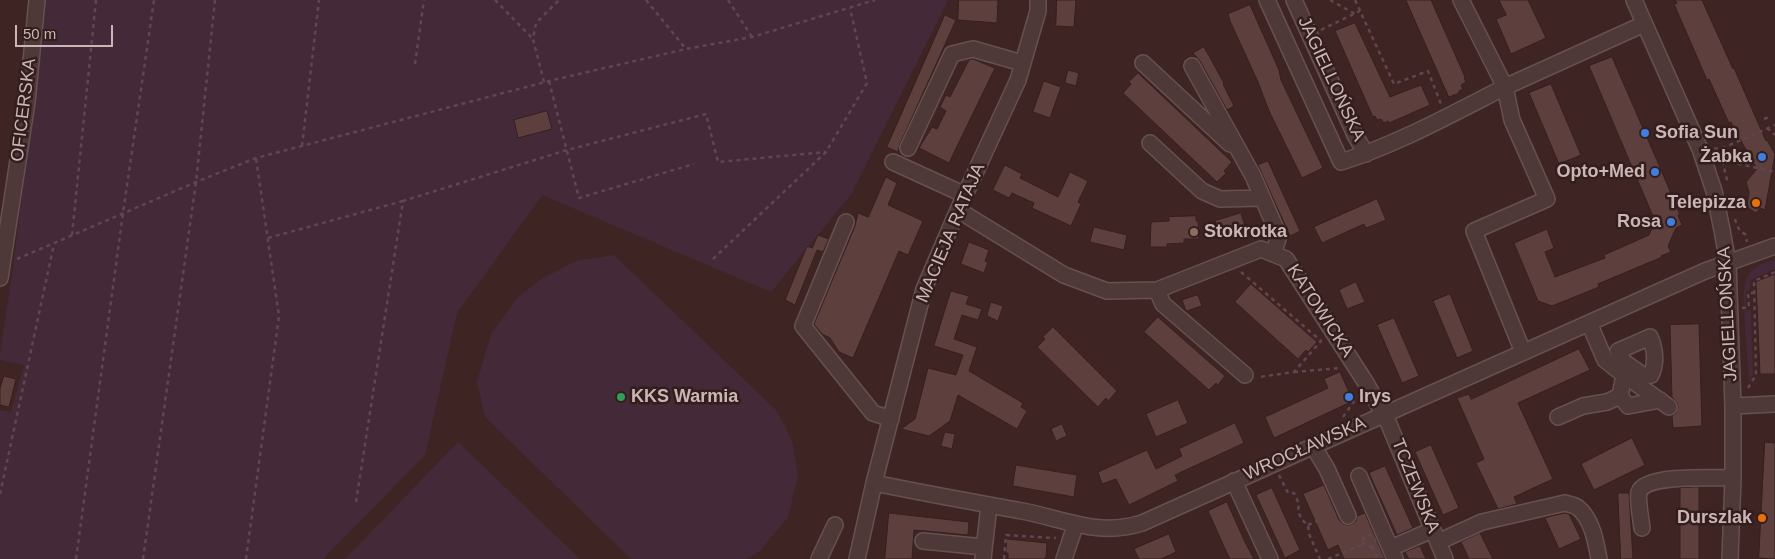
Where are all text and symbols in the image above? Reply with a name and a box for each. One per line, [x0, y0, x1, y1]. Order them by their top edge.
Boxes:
street label: JAGIELLOŃSKA [1293, 13, 1369, 145]
scale bar [18, 15, 115, 47]
text: 50 m [23, 25, 56, 42]
street label: OFICERSKA [7, 57, 41, 163]
place label: Sofia Sun [1655, 122, 1738, 144]
marker: Sofia Sun [1639, 127, 1651, 139]
place label: Żabka [1700, 146, 1752, 168]
marker: Żabka [1756, 151, 1768, 163]
street label: MACIEJA RATAJA [912, 160, 990, 306]
place label: Opto+Med [1557, 161, 1645, 183]
marker: Opto+Med [1649, 166, 1661, 178]
place label: Telepizza [1667, 192, 1746, 214]
marker: Telepizza [1750, 197, 1762, 209]
place label: Rosa [1617, 211, 1661, 233]
marker: Rosa [1665, 216, 1677, 228]
place label: Stokrotka [1204, 221, 1287, 243]
marker: Stokrotka [1188, 226, 1200, 238]
street label: JAGIELLOŃSKA [1714, 246, 1742, 382]
street label: KATOWICKA [1282, 261, 1358, 361]
place label: KKS Warmia [631, 386, 738, 408]
place label: Irys [1359, 386, 1391, 408]
marker: KKS Warmia [615, 391, 627, 403]
marker: Irys [1343, 391, 1355, 403]
street label: WROCŁAWSKA [1241, 412, 1369, 486]
street label: TCZEWSKA [1386, 436, 1444, 536]
place label: Durszlak [1677, 507, 1752, 529]
marker: Durszlak [1756, 512, 1768, 524]

